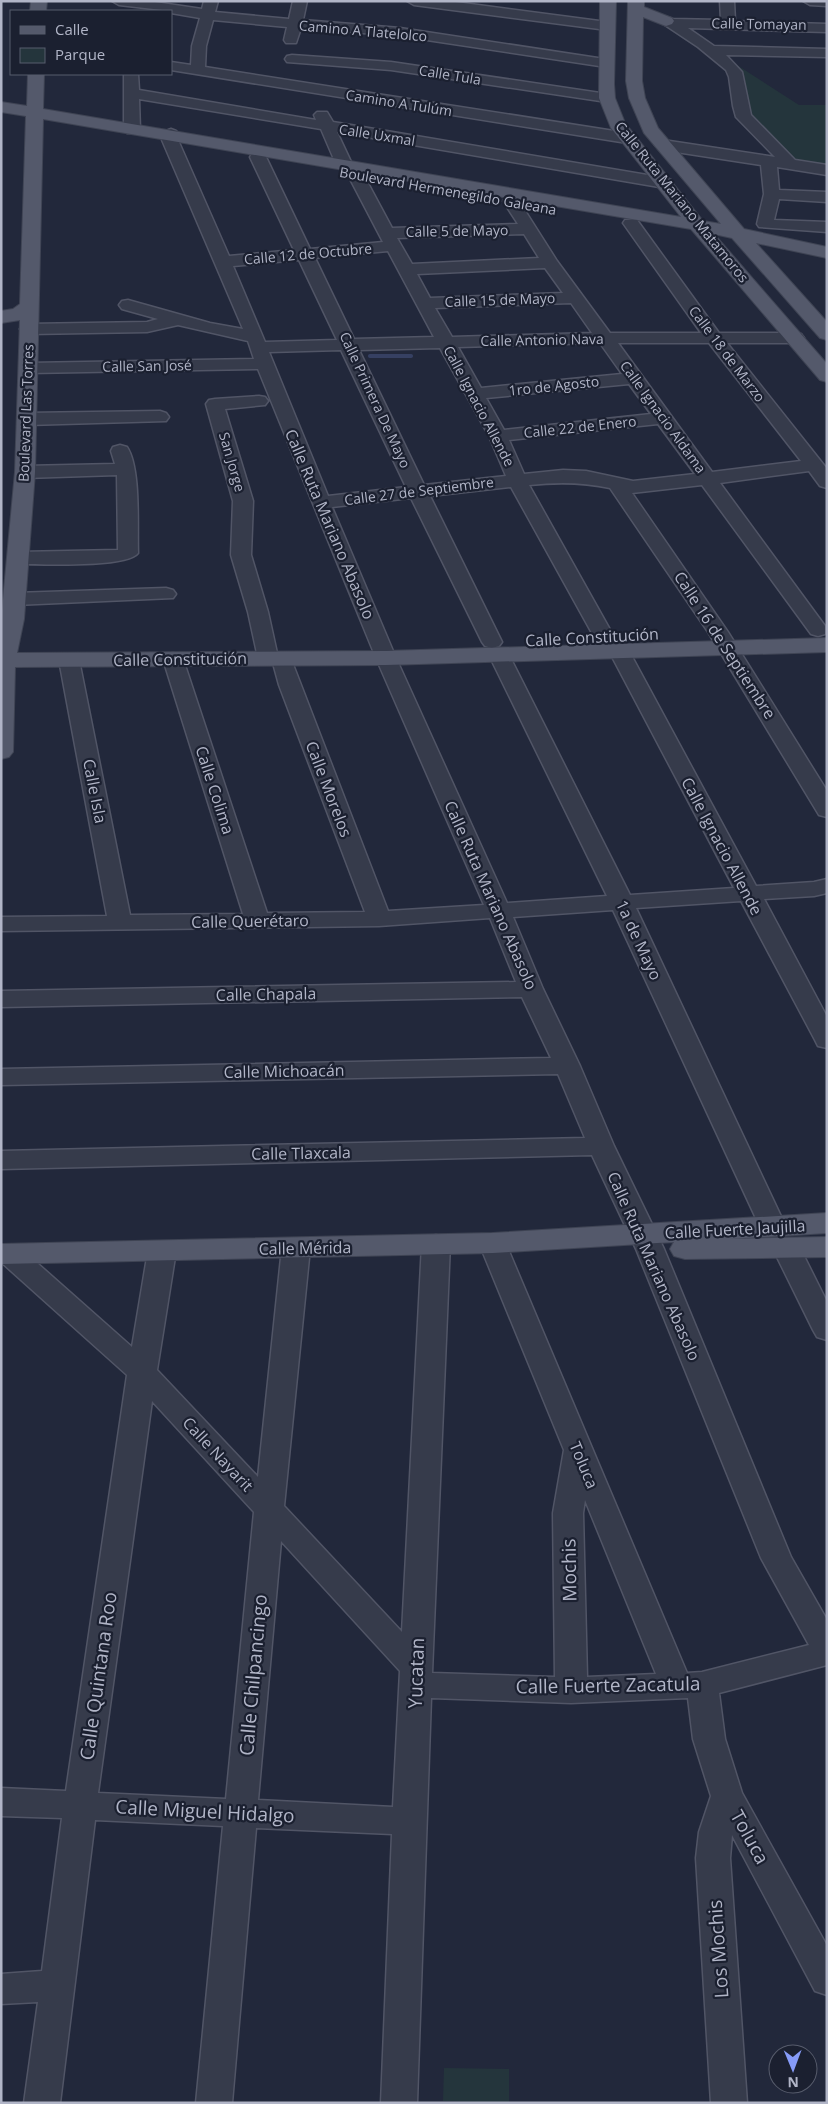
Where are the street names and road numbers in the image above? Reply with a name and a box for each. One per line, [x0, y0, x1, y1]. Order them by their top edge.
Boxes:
street label: Calle Tomayan [711, 13, 807, 34]
street label: Camino A Tlatelolco [298, 15, 428, 46]
street label: Calle Tula [418, 60, 483, 89]
street label: Camino A Tulúm [344, 85, 454, 120]
street label: Calle Ruta Mariano Matamoros [611, 117, 754, 286]
street label: Calle Uxmal [338, 119, 417, 150]
street label: Boulevard Hermenegildo Galeana [338, 162, 558, 219]
street label: Calle 5 de Mayo [405, 220, 508, 241]
street label: Calle 12 de Octubre [243, 238, 373, 269]
street label: Calle 15 de Mayo [444, 288, 556, 311]
street label: Calle 18 de Marzo [685, 302, 770, 406]
street label: Calle Primera De Mayo [336, 329, 415, 471]
street label: Calle Antonio Nava [480, 329, 604, 350]
street label: Calle Ignacio Allende [440, 342, 519, 470]
street label: Boulevard Las Torres [14, 344, 37, 482]
street label: Calle San José [102, 355, 192, 376]
street label: Calle Ignacio Aldama [616, 357, 711, 477]
street label: 1ro de Agosto [508, 371, 600, 400]
street label: Calle 22 de Enero [523, 411, 637, 442]
street label: Calle Ruta Mariano Abasolo [280, 425, 380, 623]
street label: San Jorge [215, 430, 250, 494]
street label: Calle 27 de Septiembre [343, 472, 495, 509]
street label: Calle 16 de Septiembre [669, 567, 781, 723]
street label: Calle Constitución [525, 623, 659, 651]
street label: Calle Constitución [113, 647, 247, 671]
street label: Calle Morelos [301, 738, 357, 840]
street label: Calle Colima [190, 743, 240, 837]
street label: Calle Isla [78, 757, 112, 825]
street label: Calle Ignacio Allende [676, 773, 768, 919]
street label: Calle Ruta Mariano Abasolo [439, 797, 543, 993]
street label: 1a de Mayo [611, 896, 667, 984]
street label: Calle Querétaro [191, 909, 309, 933]
street label: Calle Chapala [216, 982, 316, 1006]
street label: Calle Michoacán [223, 1059, 345, 1083]
street label: Calle Tlaxcala [251, 1141, 351, 1165]
street label: Calle Ruta Mariano Abasolo [602, 1168, 706, 1364]
street label: Calle Fuerte Jaujilla [664, 1214, 806, 1244]
street label: Calle Mérida [258, 1236, 352, 1260]
street label: Calle Nayarit [178, 1412, 258, 1496]
street label: Toluca [564, 1438, 604, 1492]
street label: Mochis [555, 1538, 583, 1602]
street label: Calle Quintana Roo [73, 1590, 123, 1762]
street label: Calle Chilpancingo [233, 1593, 273, 1757]
street label: Yucatan [402, 1637, 430, 1709]
street label: Calle Fuerte Zacatula [515, 1670, 701, 1700]
street label: Calle Miguel Hidalgo [115, 1793, 295, 1829]
street label: Toluca [725, 1805, 775, 1869]
street label: Los Mochis [702, 1899, 734, 1999]

